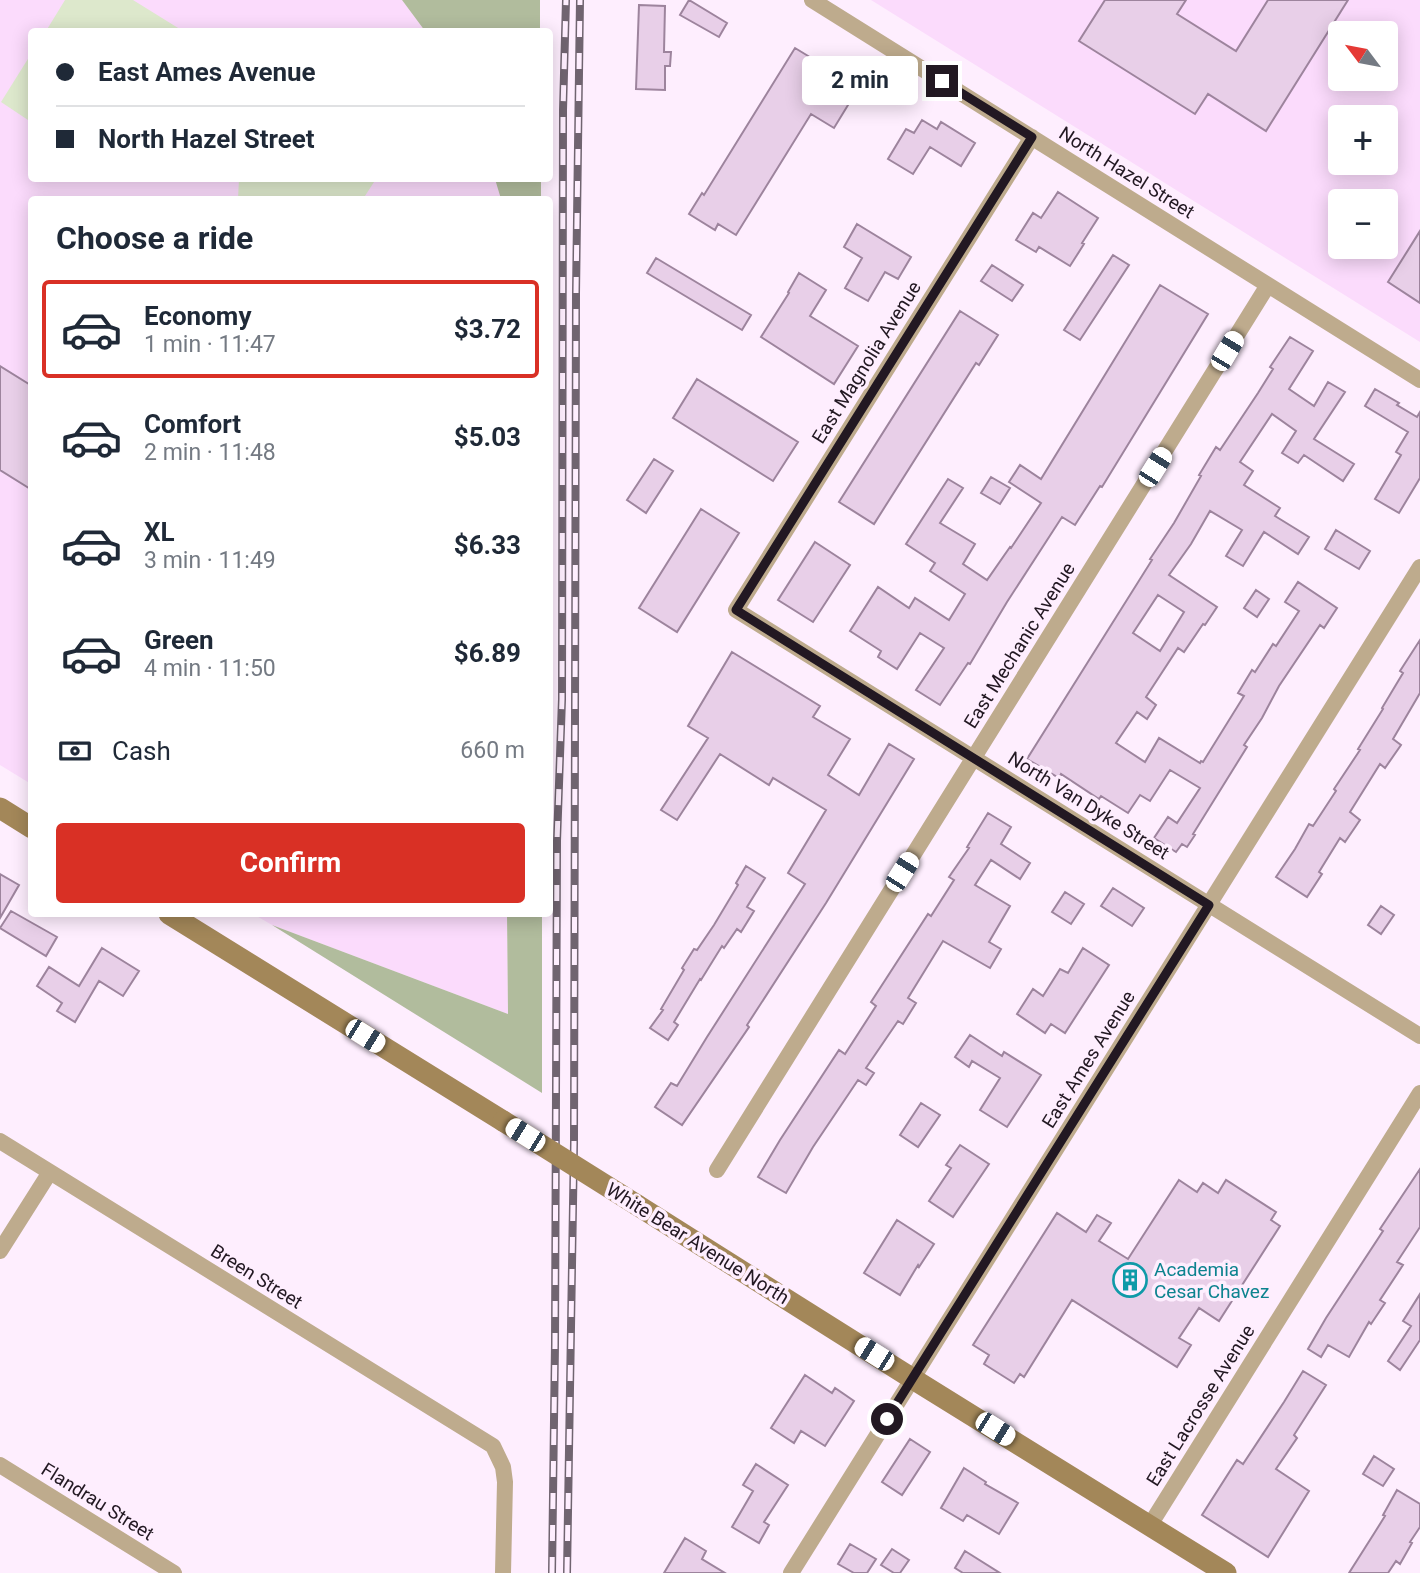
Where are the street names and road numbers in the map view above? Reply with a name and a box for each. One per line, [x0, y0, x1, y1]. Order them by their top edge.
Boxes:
street label: North Hazel Street [1055, 121, 1199, 223]
street label: East Magnolia Avenue [807, 277, 926, 448]
street label: East Mechanic Avenue [959, 558, 1080, 732]
street label: North Van Dyke Street [1004, 746, 1174, 864]
street label: East Ames Avenue [1037, 986, 1140, 1132]
street label: White Bear Avenue North [602, 1178, 793, 1309]
street label: Breen Street [207, 1239, 307, 1314]
street label: East Lacrosse Avenue [1141, 1320, 1259, 1490]
street label: Flandrau Street [37, 1458, 158, 1545]

